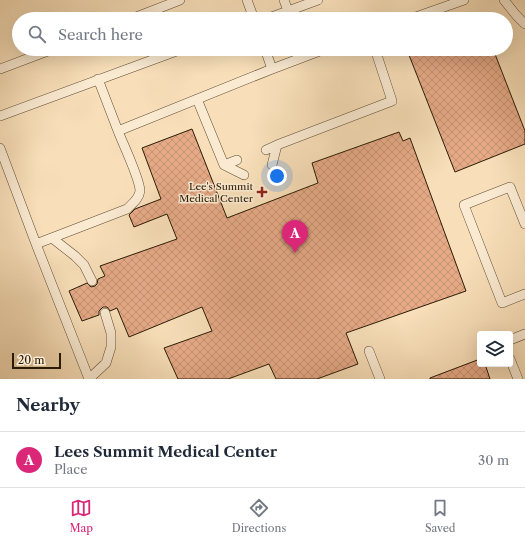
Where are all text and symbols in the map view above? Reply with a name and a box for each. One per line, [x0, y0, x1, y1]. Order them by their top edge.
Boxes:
search box [12, 12, 513, 56]
icon: search [26, 23, 48, 45]
text: Search here [58, 25, 143, 44]
your location [267, 166, 287, 186]
place label: Lee's Summit Medical Center [179, 180, 254, 205]
marker: Lee's Summit Medical Center [256, 186, 268, 198]
pin: A [282, 220, 308, 253]
map controls [477, 331, 513, 367]
button: layers [477, 331, 513, 367]
scale bar [12, 351, 61, 370]
text: 20 m [18, 353, 44, 367]
text: Nearby [16, 395, 80, 415]
text: Lees Summit Medical Center [54, 442, 277, 461]
text: A [24, 452, 34, 468]
text: 30 m [478, 452, 509, 468]
text: Place [54, 461, 87, 477]
tab: Map [69, 497, 93, 535]
tab: Directions [232, 497, 286, 535]
tab: Saved [425, 497, 456, 535]

